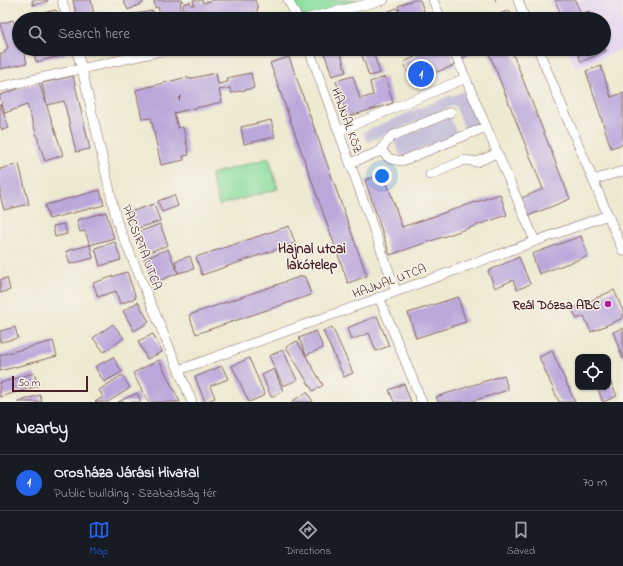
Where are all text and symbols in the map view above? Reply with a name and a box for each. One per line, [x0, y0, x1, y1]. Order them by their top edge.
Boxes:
search box [12, 12, 611, 56]
icon: search [26, 23, 48, 45]
text: Search here [58, 23, 130, 45]
pin: 1 [408, 59, 434, 89]
street label: HAJNAL KÖZ [326, 85, 367, 156]
house number: 1 [177, 90, 181, 106]
your location [372, 166, 392, 186]
street label: PACSIRTA UTCA [117, 202, 167, 293]
district label: Hajnal utcai lakótelep [278, 239, 346, 276]
street label: HAJNAL UTCA [350, 259, 429, 304]
place label: Reál Dózsa ABC [511, 296, 600, 315]
marker: Reál Dózsa ABC [603, 299, 613, 309]
map controls [575, 354, 611, 390]
button: locate [575, 354, 611, 390]
scale bar [12, 374, 88, 393]
text: 50 m [18, 375, 40, 391]
text: Nearby [16, 416, 68, 441]
text: Orosháza Járási Hivatal [54, 462, 199, 484]
text: 1 [27, 473, 31, 492]
text: 70 m [583, 473, 607, 492]
text: Public building · Szabadság tér [54, 484, 217, 503]
tab: Map [88, 519, 110, 559]
tab: Directions [285, 519, 331, 559]
tab: Saved [507, 519, 535, 559]

